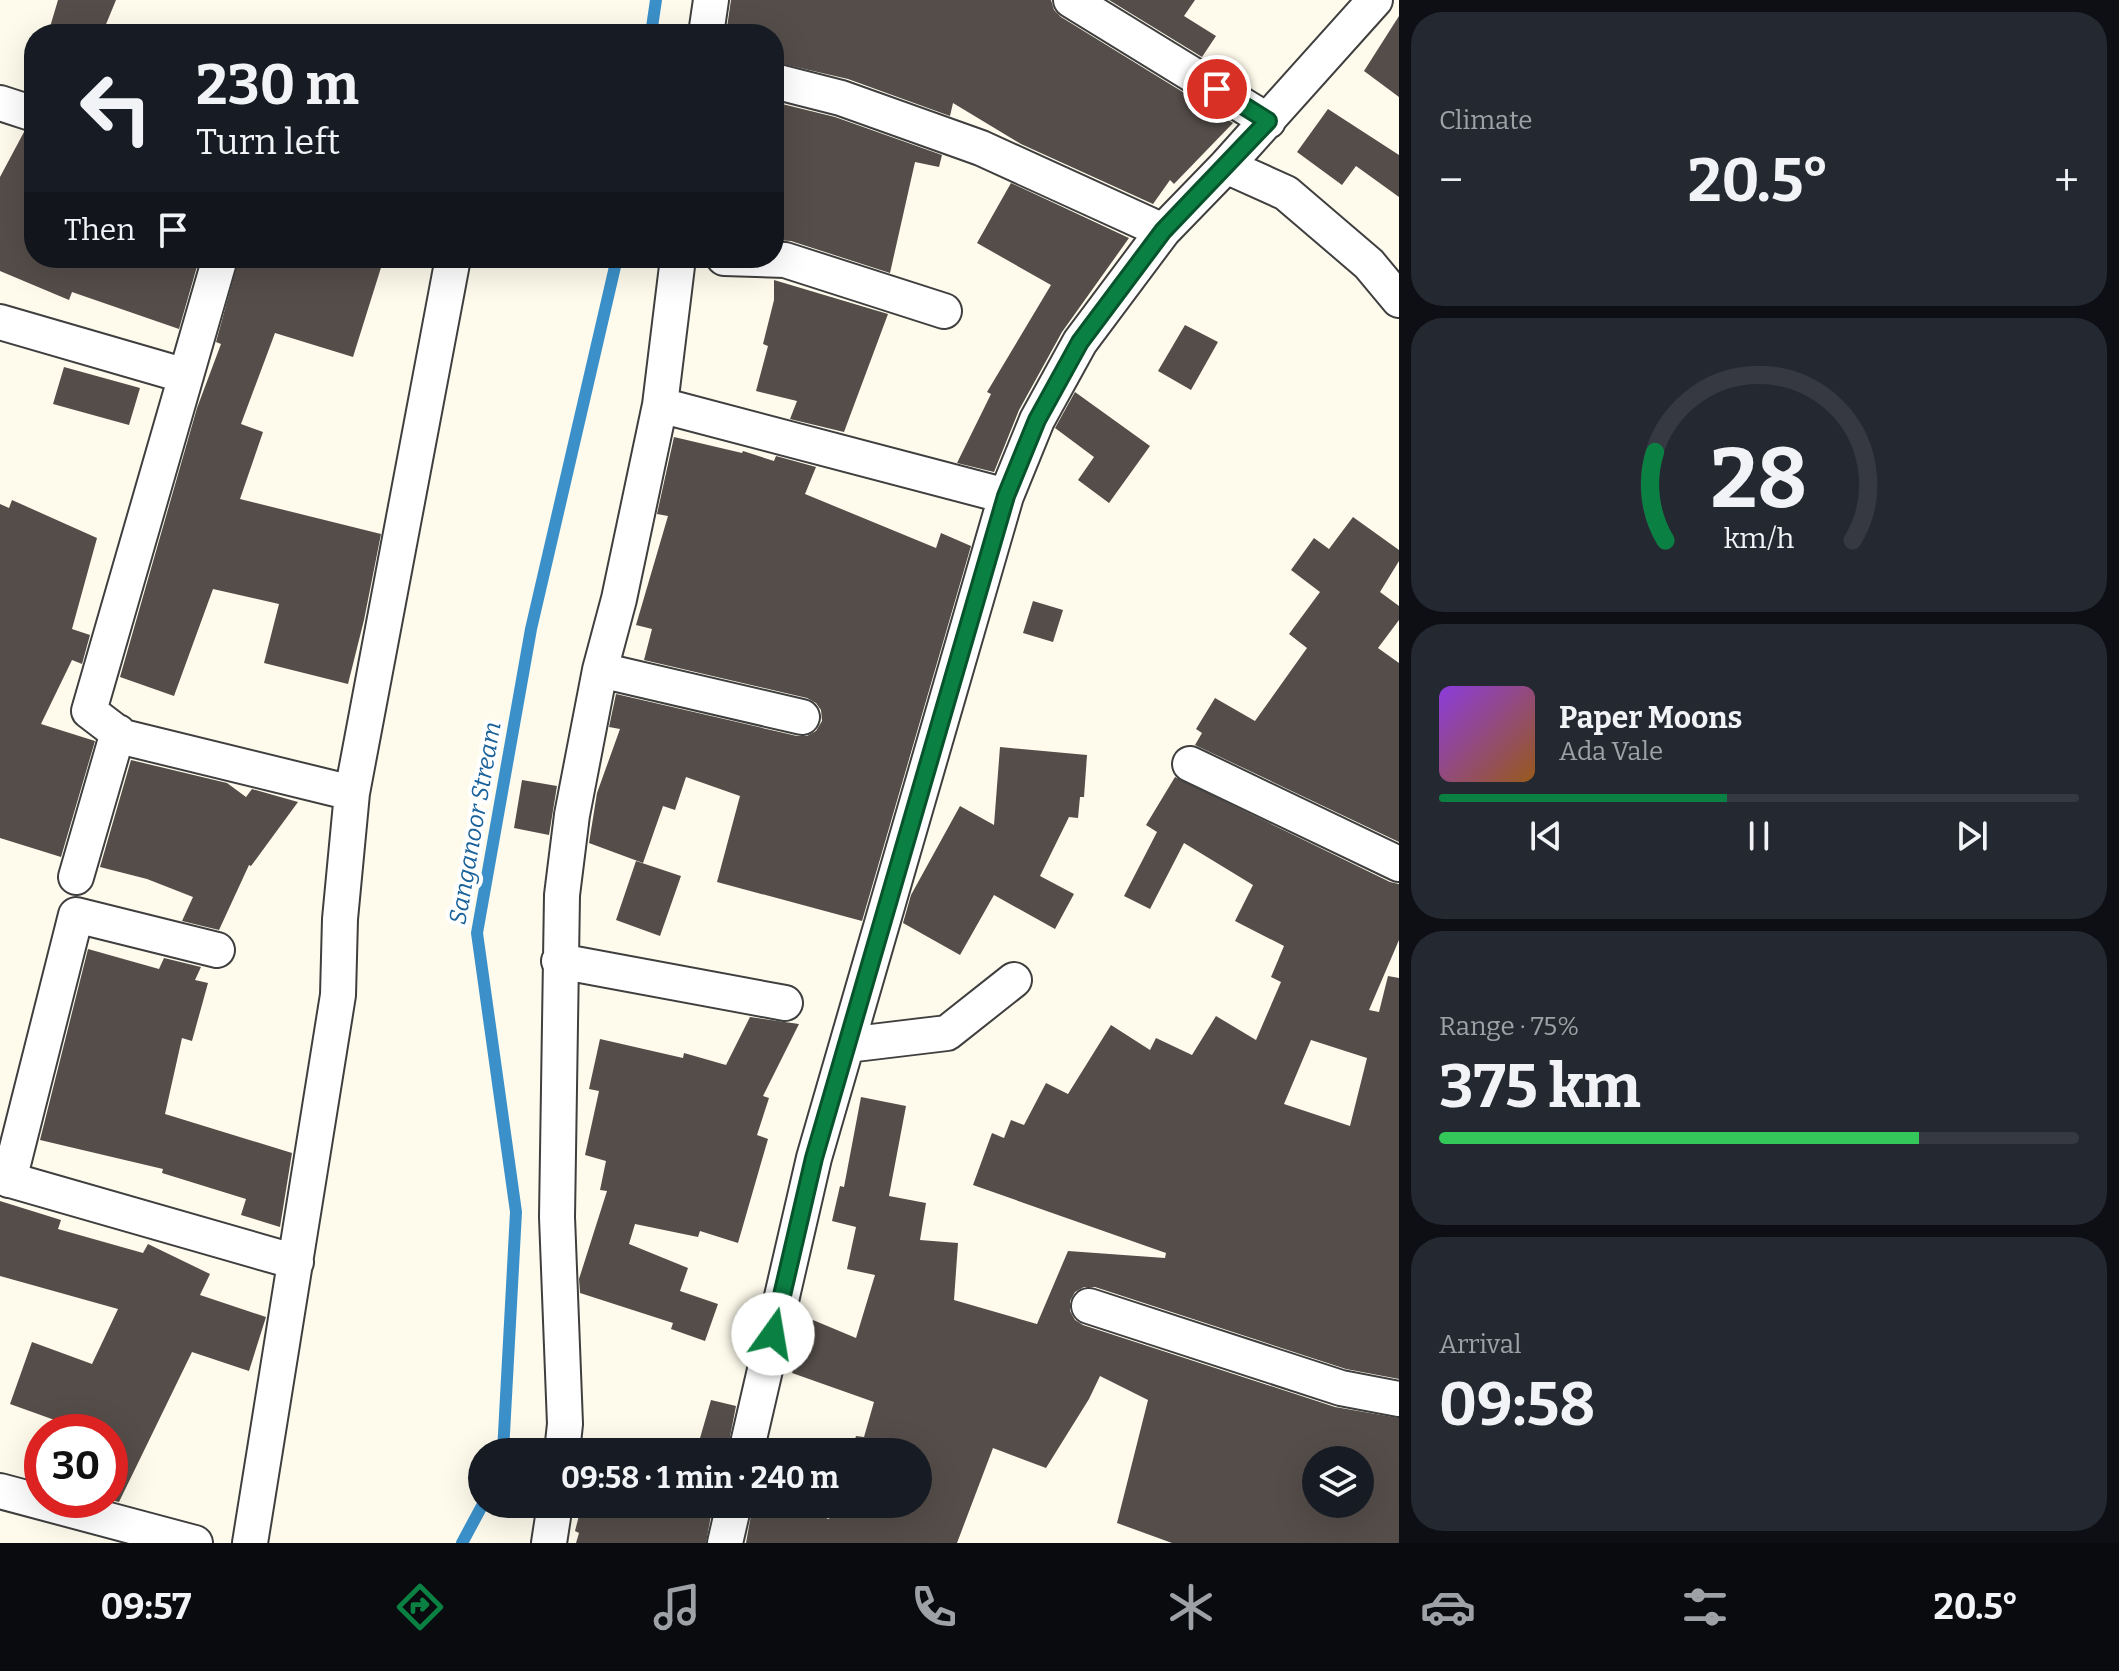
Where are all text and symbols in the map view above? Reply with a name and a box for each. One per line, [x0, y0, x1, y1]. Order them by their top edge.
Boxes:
text: 230 m [196, 52, 359, 119]
pin [1183, 55, 1251, 123]
icon: left [64, 56, 168, 160]
icon: arrive [1195, 67, 1239, 111]
text: Climate [1439, 105, 1533, 136]
text: Turn left [196, 120, 340, 164]
text: 20.5° [1688, 145, 1829, 217]
text: − [1439, 154, 1463, 207]
text: + [2054, 154, 2079, 207]
icon: arrive [151, 208, 195, 252]
text: Then [64, 212, 135, 248]
text: 28 [1711, 429, 1807, 529]
text: km/h [1724, 521, 1795, 556]
text: Paper Moons [1559, 700, 1742, 736]
water label: Sanganoor Stream [443, 720, 507, 926]
text: Ada Vale [1559, 736, 1663, 767]
icon: previous [1524, 814, 1568, 858]
icon: pause [1737, 814, 1781, 858]
icon: next [1950, 814, 1994, 858]
text: Range · 75% [1439, 1011, 1579, 1042]
text: 375 km [1439, 1051, 1641, 1123]
position arrow [731, 1292, 815, 1376]
text: Arrival [1439, 1329, 1521, 1360]
text: 09:58 [1439, 1369, 1595, 1441]
speed limit sign: 30 [24, 1414, 128, 1518]
map controls [1302, 1446, 1374, 1518]
button: layers [1302, 1446, 1374, 1518]
text: 09:58 · 1 min · 240 m [561, 1460, 839, 1496]
icon: directions [392, 1579, 448, 1635]
icon: music [649, 1579, 705, 1635]
icon: phone [906, 1579, 962, 1635]
icon: climate [1163, 1579, 1219, 1635]
icon: car [1420, 1579, 1476, 1635]
icon: filters [1677, 1579, 1733, 1635]
text: 09:57 [100, 1585, 191, 1629]
text: 20.5° [1933, 1585, 2018, 1629]

